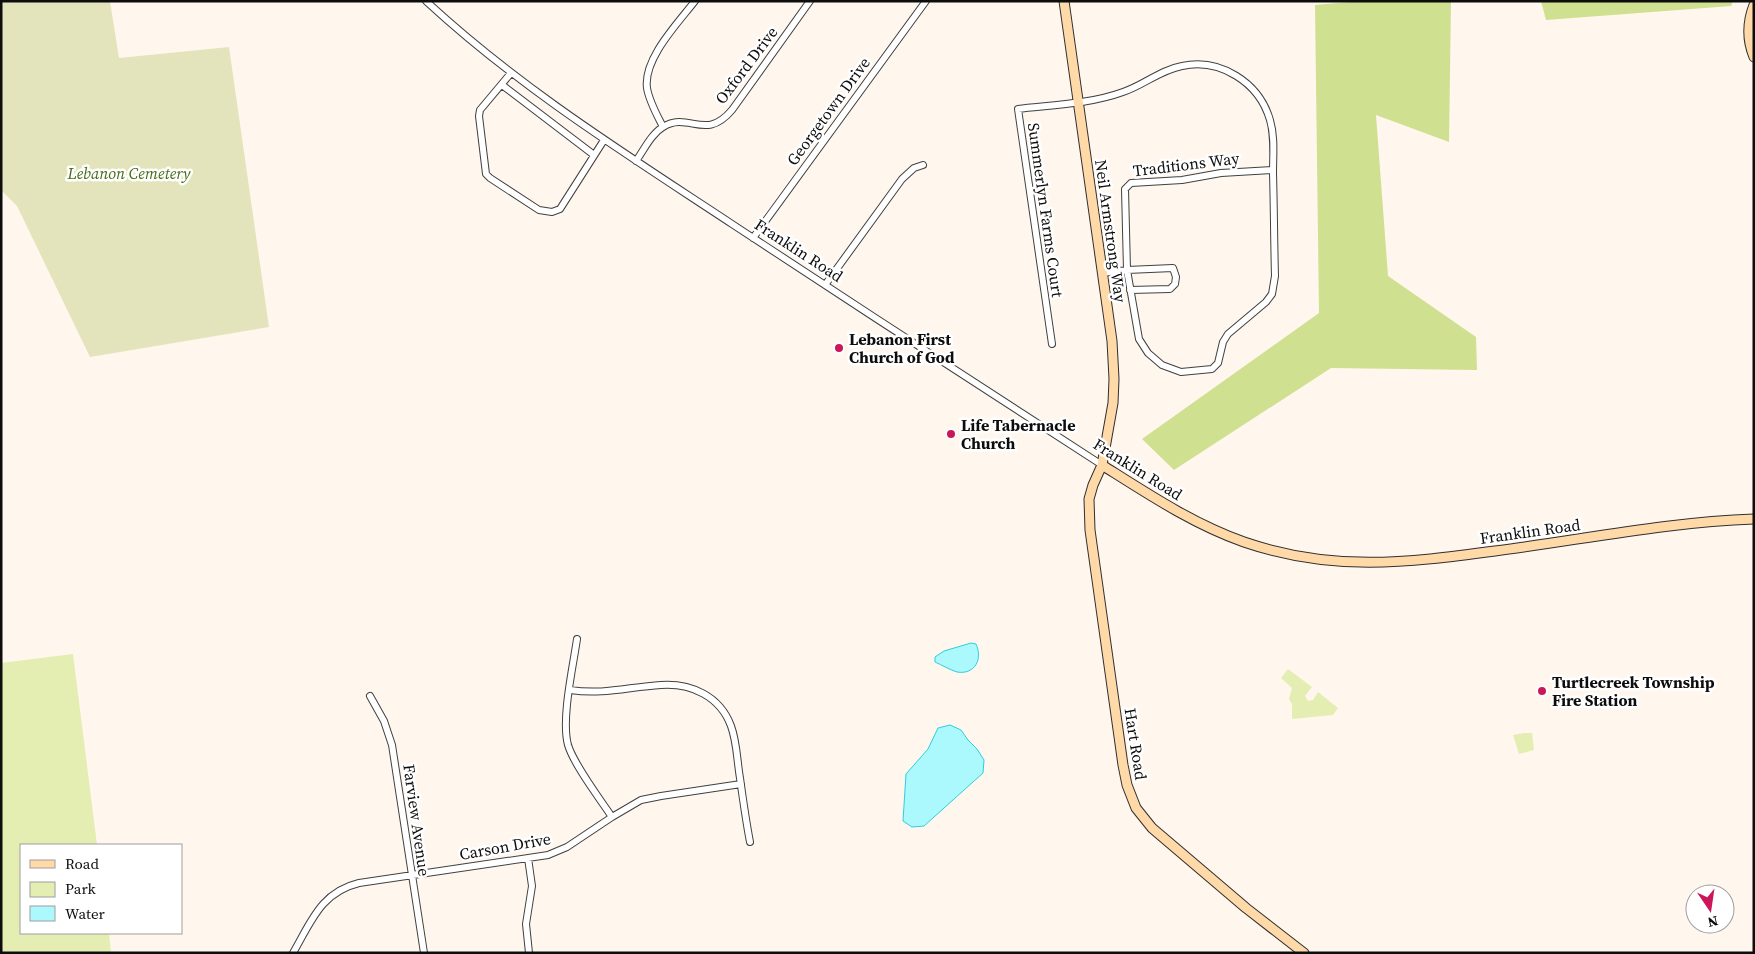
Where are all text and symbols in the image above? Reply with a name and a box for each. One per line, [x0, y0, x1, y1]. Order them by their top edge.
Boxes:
street label: Oxford Drive [710, 22, 782, 108]
street label: Georgetown Drive [781, 52, 875, 170]
street label: Summerlyn Farms Court [1023, 121, 1069, 299]
street label: Traditions Way [1132, 146, 1241, 181]
street label: Neil Armstrong Way [1090, 158, 1132, 305]
park label: Lebanon Cemetery [67, 162, 191, 184]
street label: Franklin Road [751, 213, 847, 287]
place label: Lebanon First Church of God [849, 328, 955, 368]
marker: Lebanon First Church of God [833, 342, 845, 354]
place label: Life Tabernacle Church [961, 414, 1075, 454]
marker: Life Tabernacle Church [945, 428, 957, 440]
street label: Franklin Road [1089, 433, 1187, 505]
street label: Franklin Road [1478, 513, 1582, 549]
place label: Turtlecreek Township Fire Station [1552, 671, 1715, 711]
marker: Turtlecreek Township Fire Station [1536, 685, 1548, 697]
street label: Hart Road [1119, 706, 1153, 782]
street label: Farview Avenue [398, 763, 436, 877]
street label: Carson Drive [458, 827, 552, 865]
legend [20, 844, 182, 934]
text: Road [65, 853, 99, 874]
text: Park [65, 878, 97, 899]
north arrow [1685, 884, 1735, 934]
text: Water [65, 903, 106, 924]
text: N [1706, 911, 1720, 933]

